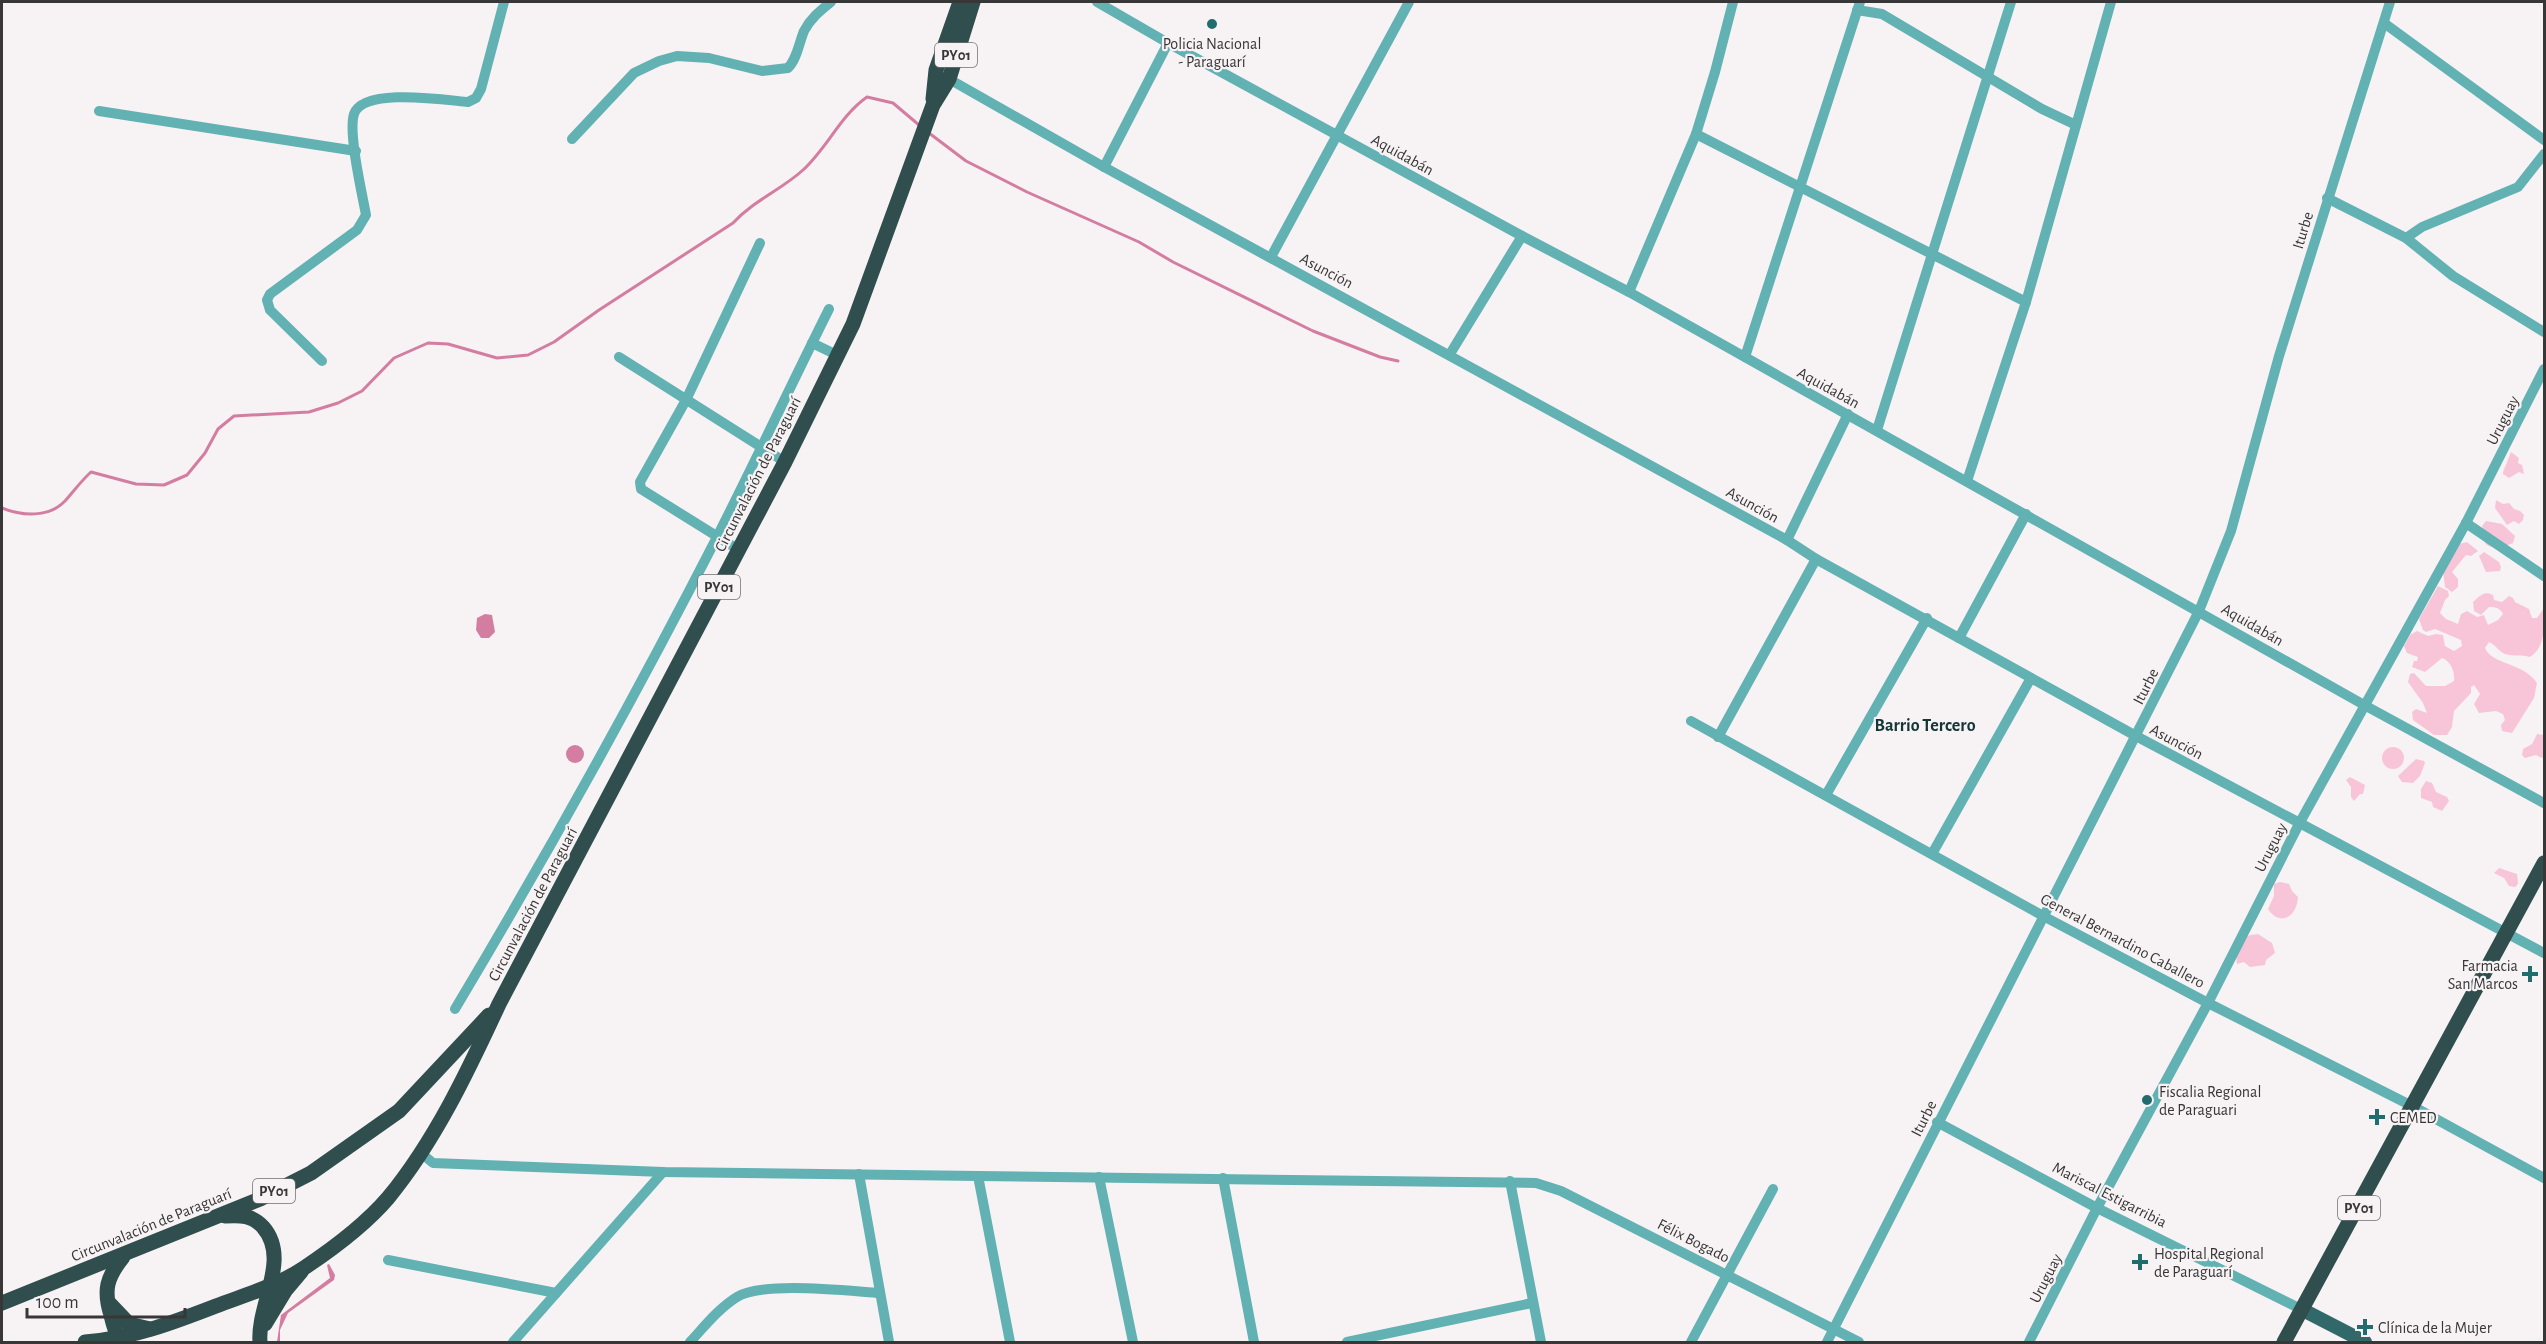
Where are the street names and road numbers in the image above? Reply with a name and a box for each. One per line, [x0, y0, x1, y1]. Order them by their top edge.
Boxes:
road number: PY01 [935, 43, 977, 67]
street label: Aquidabán [1369, 131, 1436, 178]
street label: Iturbe [2290, 210, 2316, 251]
street label: Asunción [1297, 250, 1356, 291]
street label: Aquidabán [1795, 364, 1862, 411]
street label: Uruguay [2484, 393, 2523, 448]
street label: Circunvalación de Paraguarí [712, 394, 804, 554]
street label: Asunción [1724, 484, 1782, 526]
road number: PY01 [698, 575, 740, 599]
street label: Aquidabán [2219, 601, 2286, 649]
street label: Iturbe [2130, 666, 2162, 707]
street label: Asunción [2147, 721, 2206, 762]
street label: Uruguay [2252, 820, 2291, 875]
street label: Circunvalación de Paraguarí [486, 825, 580, 984]
street label: General Bernardino Caballero [2038, 891, 2207, 991]
street label: Iturbe [1908, 1098, 1940, 1139]
street label: Mariscal Estigarribia [2050, 1159, 2169, 1231]
road number: PY01 [253, 1179, 295, 1203]
street label: Circunvalación de Paraguarí [69, 1185, 234, 1264]
road number: PY01 [2338, 1196, 2380, 1220]
street label: Félix Bogado [1655, 1216, 1732, 1266]
street label: Uruguay [2027, 1251, 2066, 1306]

